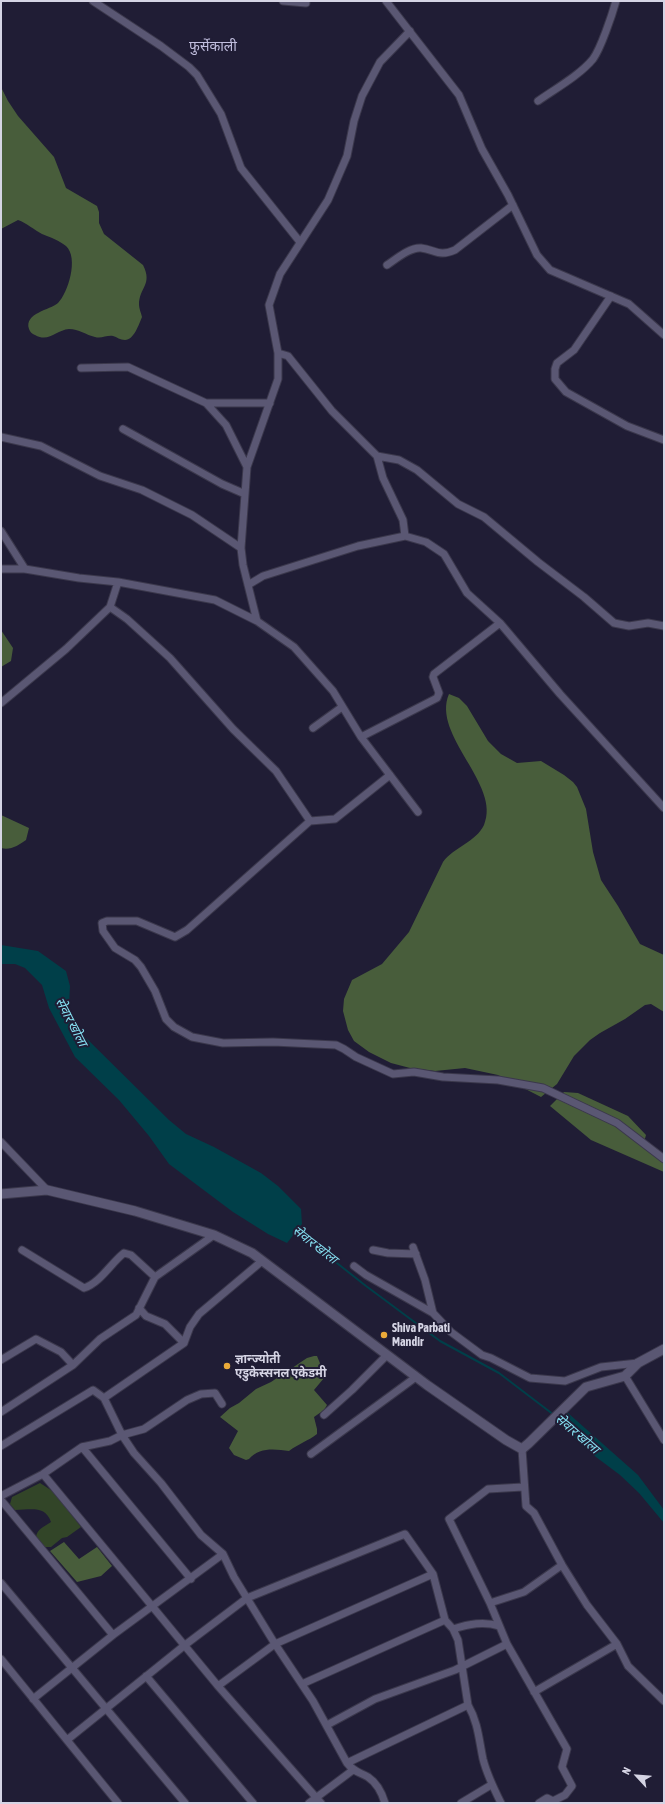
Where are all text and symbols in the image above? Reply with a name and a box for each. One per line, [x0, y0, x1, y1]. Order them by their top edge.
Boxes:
district label: फुर्सेकाली [189, 39, 237, 55]
water label: सेवार खोला [52, 995, 90, 1049]
water label: सेवार खोला [289, 1223, 341, 1267]
place label: Shiva Parbati Mandir [392, 1321, 450, 1349]
marker: Shiva Parbati Mandir [379, 1330, 389, 1340]
place label: ज्ञान्ज्योती एडुकेस्सनल एकेडमी [235, 1352, 326, 1380]
marker: ज्ञान्ज्योती एडुकेस्सनल एकेडमी [222, 1361, 232, 1371]
water label: सेवार खोला [552, 1411, 602, 1457]
north arrow [617, 1756, 657, 1796]
text: N [619, 1765, 633, 1776]

